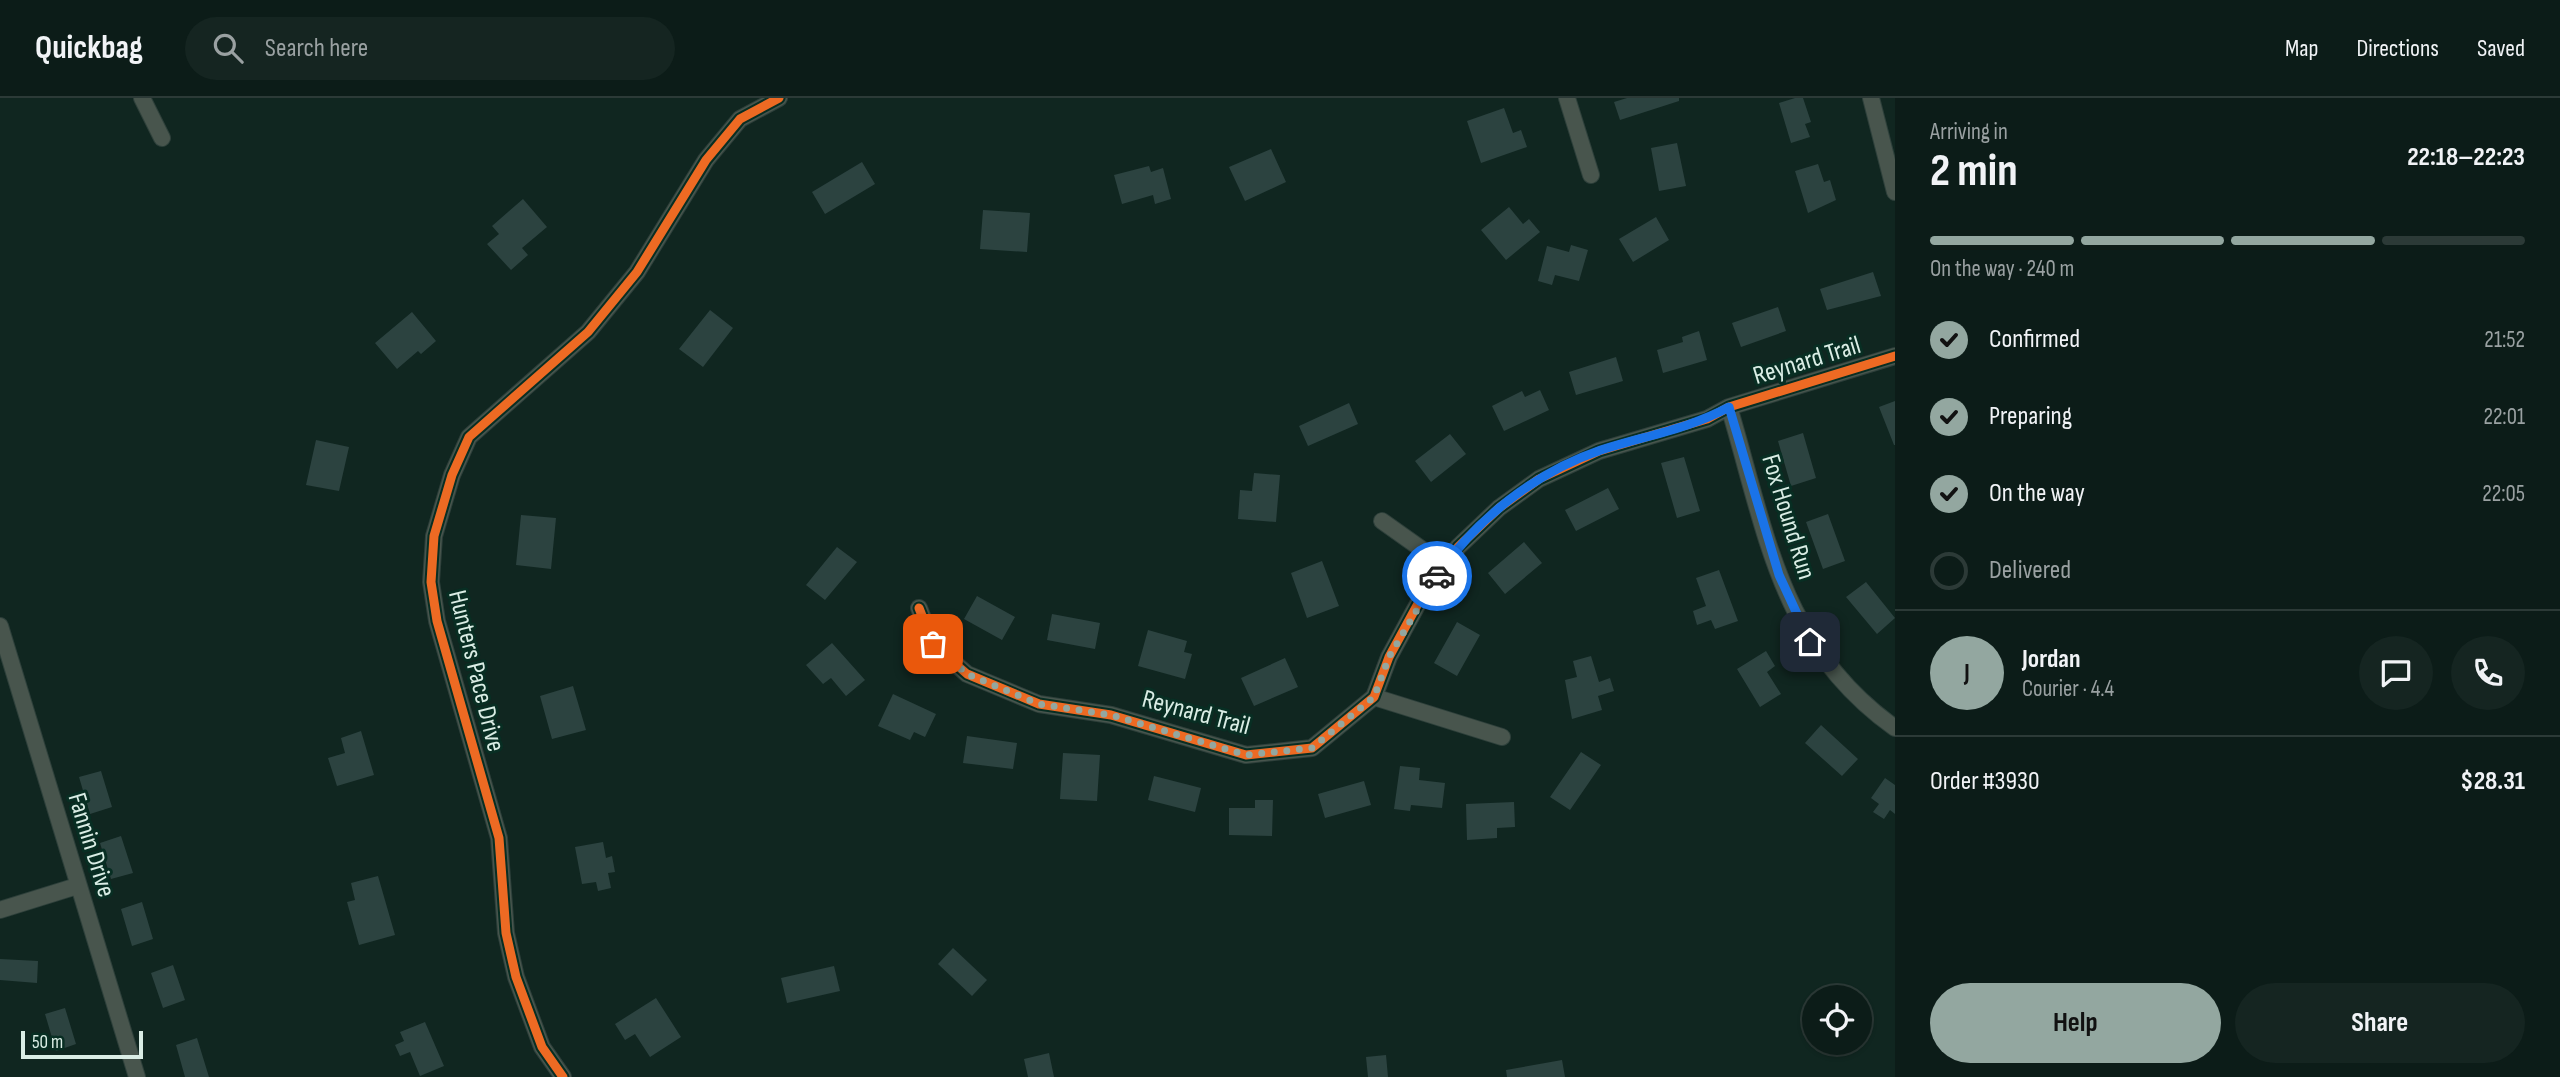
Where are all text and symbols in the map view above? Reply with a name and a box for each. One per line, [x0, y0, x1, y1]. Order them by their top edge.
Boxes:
search box [185, 17, 675, 80]
text: Quickbag [35, 28, 143, 68]
icon: search [209, 29, 247, 67]
text: Search here [265, 33, 368, 64]
text: Map [2285, 34, 2318, 63]
text: Directions [2356, 34, 2439, 63]
text: Saved [2477, 34, 2525, 63]
text: Arriving in [1930, 118, 2008, 146]
text: 22:18–22:23 [2407, 142, 2525, 173]
text: 2 min [1930, 144, 2018, 199]
text: On the way · 240 m [1930, 255, 2074, 283]
icon: check [1930, 321, 1968, 359]
text: Confirmed [1989, 324, 2080, 355]
text: 21:52 [2484, 326, 2525, 354]
street label: Reynard Trail [1750, 330, 1864, 392]
icon: check [1930, 398, 1968, 436]
text: Preparing [1989, 401, 2072, 432]
text: 22:01 [2483, 403, 2525, 431]
street label: Fox Hound Run [1754, 451, 1822, 583]
icon: check [1930, 475, 1968, 513]
text: On the way [1989, 478, 2085, 509]
text: 22:05 [2482, 480, 2525, 508]
courier [1402, 541, 1472, 611]
text: Delivered [1989, 555, 2071, 586]
icon: car [1418, 557, 1456, 595]
street label: Hunters Pace Drive [441, 587, 511, 755]
pin [1780, 612, 1840, 672]
pin [903, 614, 963, 674]
icon: home [1791, 623, 1829, 661]
icon: bag [914, 625, 952, 663]
button: chat [2359, 636, 2433, 710]
button: phone [2451, 636, 2525, 710]
text: Jordan [2022, 644, 2080, 675]
text: J [1964, 658, 1970, 689]
text: Courier · 4.4 [2022, 675, 2114, 703]
street label: Reynard Trail [1139, 684, 1253, 742]
text: Order #3930 [1930, 766, 2040, 797]
text: $28.31 [2460, 766, 2525, 797]
street label: Fannin Drive [61, 789, 121, 901]
button: Help [1930, 983, 2221, 1063]
button: Share [2235, 983, 2525, 1063]
map controls [1802, 985, 1872, 1055]
button: locate [1802, 985, 1872, 1055]
scale bar [21, 1028, 144, 1060]
text: 50 m [32, 1031, 63, 1054]

